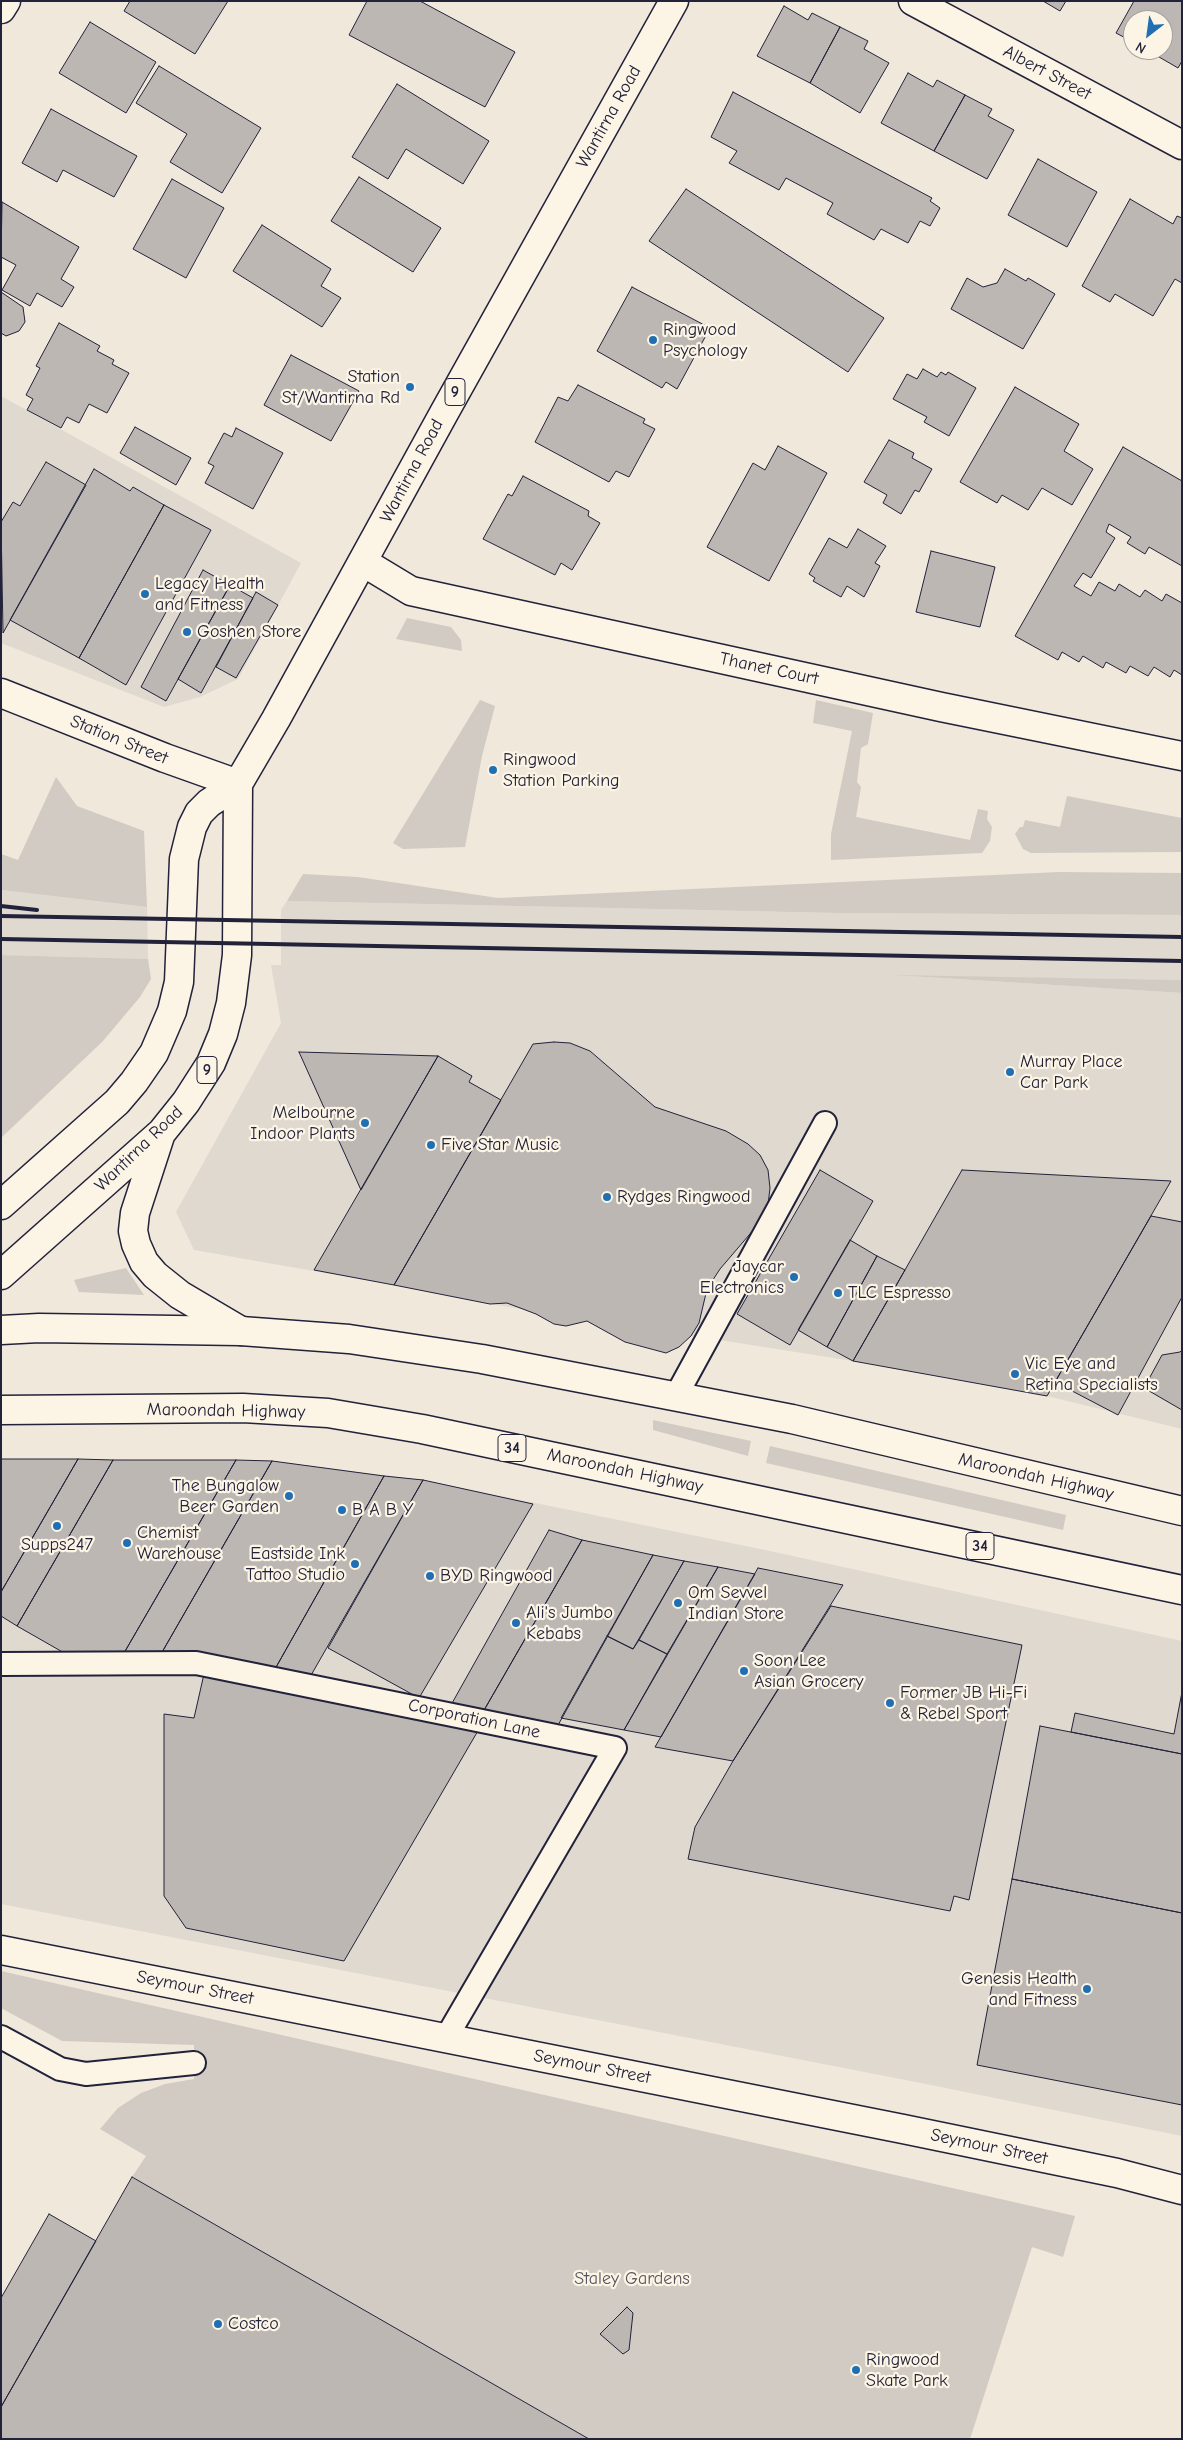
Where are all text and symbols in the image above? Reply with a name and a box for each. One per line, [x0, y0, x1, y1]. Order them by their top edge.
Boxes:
north arrow [1123, 10, 1173, 60]
text: N [1133, 38, 1149, 57]
street label: Albert Street [999, 41, 1095, 105]
street label: Wantirna Road [572, 62, 646, 172]
place label: Ringwood Psychology [663, 319, 747, 362]
marker: Ringwood Psychology [647, 334, 659, 346]
place label: Station St/Wantirna Rd [282, 366, 400, 408]
road number: 9 [445, 378, 465, 406]
marker: Station St/Wantirna Rd [404, 381, 416, 393]
street label: Wantirna Road [376, 416, 448, 526]
place label: Legacy Health and Fitness [155, 573, 264, 616]
marker: Legacy Health and Fitness [139, 588, 151, 600]
place label: Goshen Store [197, 621, 301, 643]
marker: Goshen Store [181, 626, 193, 638]
street label: Thanet Court [718, 648, 820, 690]
street label: Station Street [67, 711, 171, 769]
place label: Ringwood Station Parking [503, 749, 620, 792]
marker: Ringwood Station Parking [487, 764, 499, 776]
place label: Murray Place Car Park [1020, 1051, 1123, 1094]
road number: 9 [197, 1056, 217, 1084]
marker: Murray Place Car Park [1004, 1066, 1016, 1078]
street label: Wantirna Road [90, 1102, 188, 1196]
place label: Melbourne Indoor Plants [250, 1102, 355, 1144]
marker: Melbourne Indoor Plants [359, 1117, 371, 1129]
place label: Five Star Music [441, 1134, 559, 1156]
marker: Five Star Music [425, 1139, 437, 1151]
place label: Rydges Ringwood [617, 1186, 750, 1208]
marker: Rydges Ringwood [601, 1191, 613, 1203]
place label: Jaycar Electronics [700, 1256, 784, 1298]
marker: Jaycar Electronics [788, 1271, 800, 1283]
place label: TLC Espresso [848, 1282, 951, 1304]
marker: TLC Espresso [832, 1287, 844, 1299]
place label: Vic Eye and Retina Specialists [1025, 1353, 1158, 1396]
marker: Vic Eye and Retina Specialists [1009, 1368, 1021, 1380]
street label: Maroondah Highway [146, 1399, 306, 1423]
road number: 34 [498, 1435, 526, 1462]
street label: Maroondah Highway [545, 1444, 705, 1498]
street label: Maroondah Highway [956, 1449, 1116, 1505]
place label: The Bungalow Beer Garden [172, 1475, 279, 1518]
marker: The Bungalow Beer Garden [283, 1490, 295, 1502]
place label: B A B Y [352, 1499, 414, 1521]
marker: B A B Y [336, 1504, 348, 1516]
marker: Supps247 [51, 1520, 63, 1532]
place label: Chemist Warehouse [137, 1522, 221, 1565]
road number: 34 [966, 1532, 994, 1560]
place label: Supps247 [21, 1534, 93, 1556]
marker: Chemist Warehouse [121, 1537, 133, 1549]
place label: Eastside Ink Tattoo Studio [246, 1543, 345, 1586]
marker: Eastside Ink Tattoo Studio [349, 1558, 361, 1570]
place label: BYD Ringwood [440, 1565, 553, 1587]
marker: BYD Ringwood [424, 1570, 436, 1582]
place label: Om Sevvel Indian Store [688, 1582, 784, 1625]
marker: Om Sevvel Indian Store [672, 1597, 684, 1609]
place label: Ali's Jumbo Kebabs [526, 1602, 613, 1645]
marker: Ali's Jumbo Kebabs [510, 1617, 522, 1629]
place label: Soon Lee Asian Grocery [754, 1650, 863, 1692]
marker: Soon Lee Asian Grocery [738, 1665, 750, 1677]
place label: Former JB Hi-Fi & Rebel Sport [900, 1682, 1027, 1725]
street label: Corporation Lane [406, 1694, 542, 1744]
marker: Former JB Hi-Fi & Rebel Sport [884, 1697, 896, 1709]
street label: Seymour Street [135, 1966, 255, 2010]
place label: Genesis Health and Fitness [961, 1968, 1077, 2010]
marker: Genesis Health and Fitness [1081, 1983, 1093, 1995]
street label: Seymour Street [532, 2045, 652, 2089]
street label: Seymour Street [929, 2124, 1049, 2170]
park label: Staley Gardens [574, 2268, 690, 2290]
place label: Costco [228, 2313, 279, 2335]
marker: Costco [212, 2318, 224, 2330]
place label: Ringwood Skate Park [866, 2349, 948, 2392]
marker: Ringwood Skate Park [850, 2364, 862, 2376]

